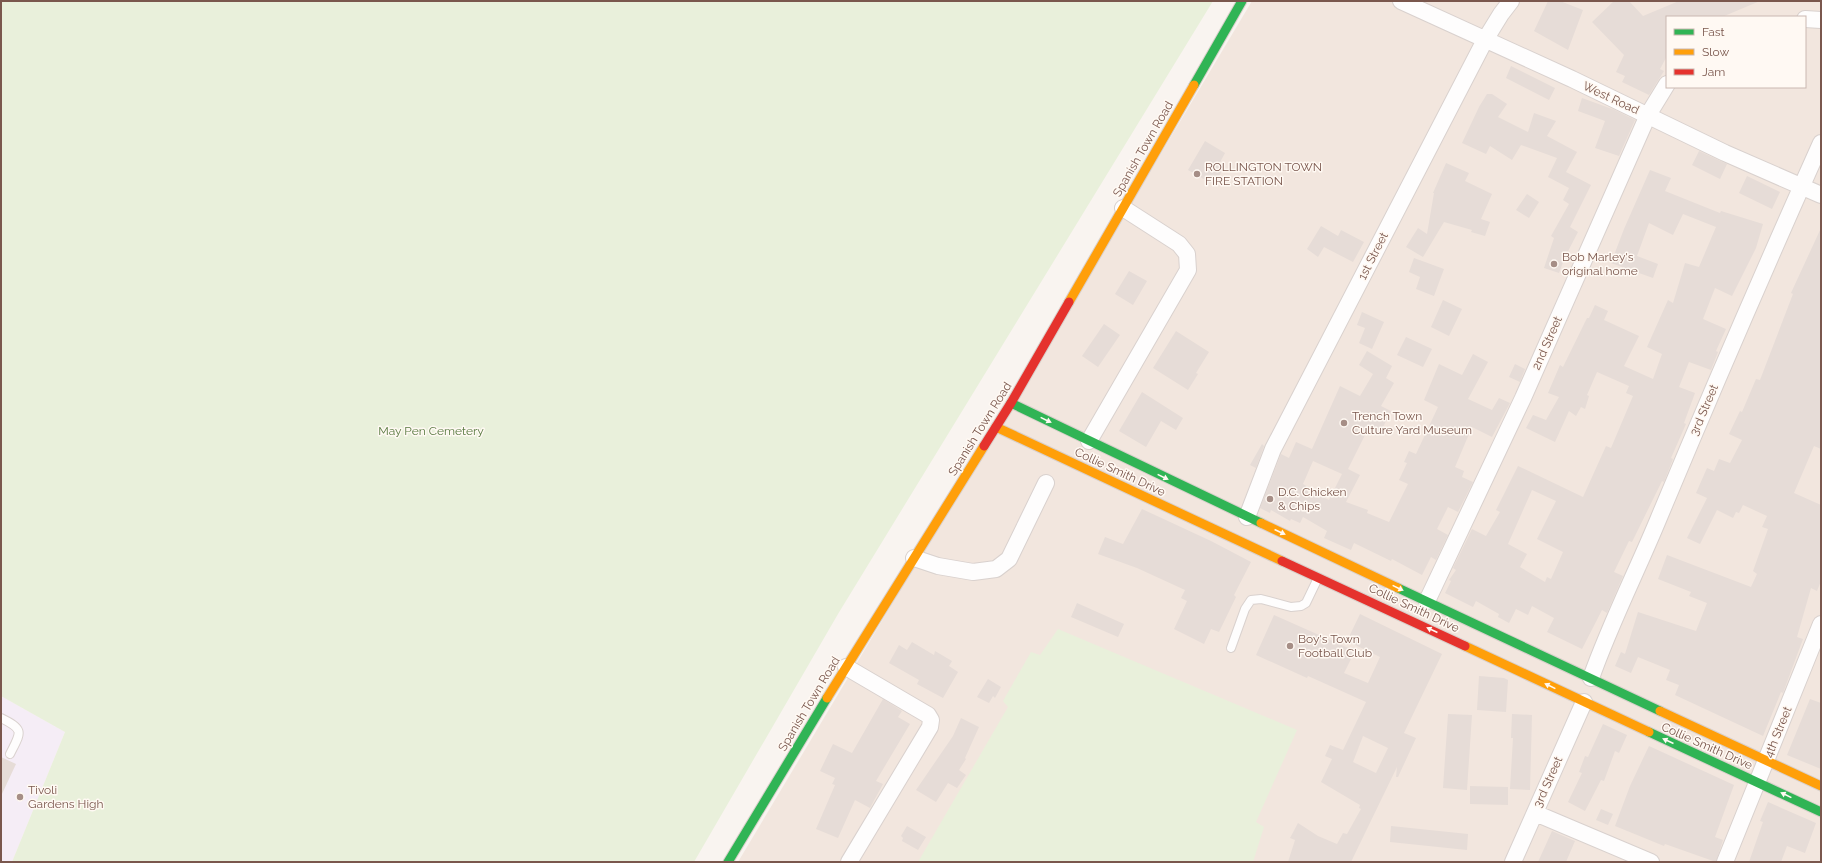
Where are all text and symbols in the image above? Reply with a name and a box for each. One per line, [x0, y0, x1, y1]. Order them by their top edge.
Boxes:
legend [1666, 16, 1806, 88]
text: Fast [1702, 25, 1725, 39]
text: Slow [1702, 45, 1729, 59]
text: Jam [1702, 65, 1725, 79]
street label: West Road [1581, 79, 1641, 117]
street label: Spanish Town Road [1110, 99, 1176, 199]
place label: ROLLINGTON TOWN FIRE STATION [1205, 160, 1322, 188]
marker: ROLLINGTON TOWN FIRE STATION [1192, 169, 1202, 179]
street label: 1st Street [1355, 230, 1391, 282]
place label: Bob Marley's original home [1562, 250, 1638, 278]
marker: Bob Marley's original home [1549, 259, 1559, 269]
street label: 2nd Street [1529, 314, 1565, 372]
street label: Spanish Town Road [945, 380, 1015, 478]
street label: 3rd Street [1687, 382, 1721, 438]
place label: Trench Town Culture Yard Museum [1352, 409, 1472, 437]
one-way arrow [1040, 417, 1052, 423]
marker: Trench Town Culture Yard Museum [1339, 418, 1349, 428]
park label: May Pen Cemetery [378, 424, 484, 438]
street label: Collie Smith Drive [1073, 445, 1167, 499]
one-way arrow [1157, 473, 1169, 480]
place label: D.C. Chicken & Chips [1278, 485, 1347, 513]
marker: D.C. Chicken & Chips [1265, 494, 1275, 504]
one-way arrow [1275, 529, 1286, 535]
street label: Collie Smith Drive [1367, 581, 1461, 635]
one-way arrow [1392, 585, 1404, 591]
one-way arrow [1427, 627, 1438, 633]
place label: Boy's Town Football Club [1298, 632, 1372, 660]
marker: Boy's Town Football Club [1285, 641, 1295, 651]
street label: Spanish Town Road [775, 654, 843, 754]
one-way arrow [1544, 683, 1556, 689]
street label: 4th Street [1761, 704, 1795, 760]
street label: Collie Smith Drive [1659, 720, 1755, 772]
one-way arrow [1662, 738, 1673, 744]
street label: 3rd Street [1531, 754, 1565, 810]
place label: Tivoli Gardens High [28, 783, 103, 811]
marker: Tivoli Gardens High [15, 792, 25, 802]
one-way arrow [1780, 792, 1792, 798]

